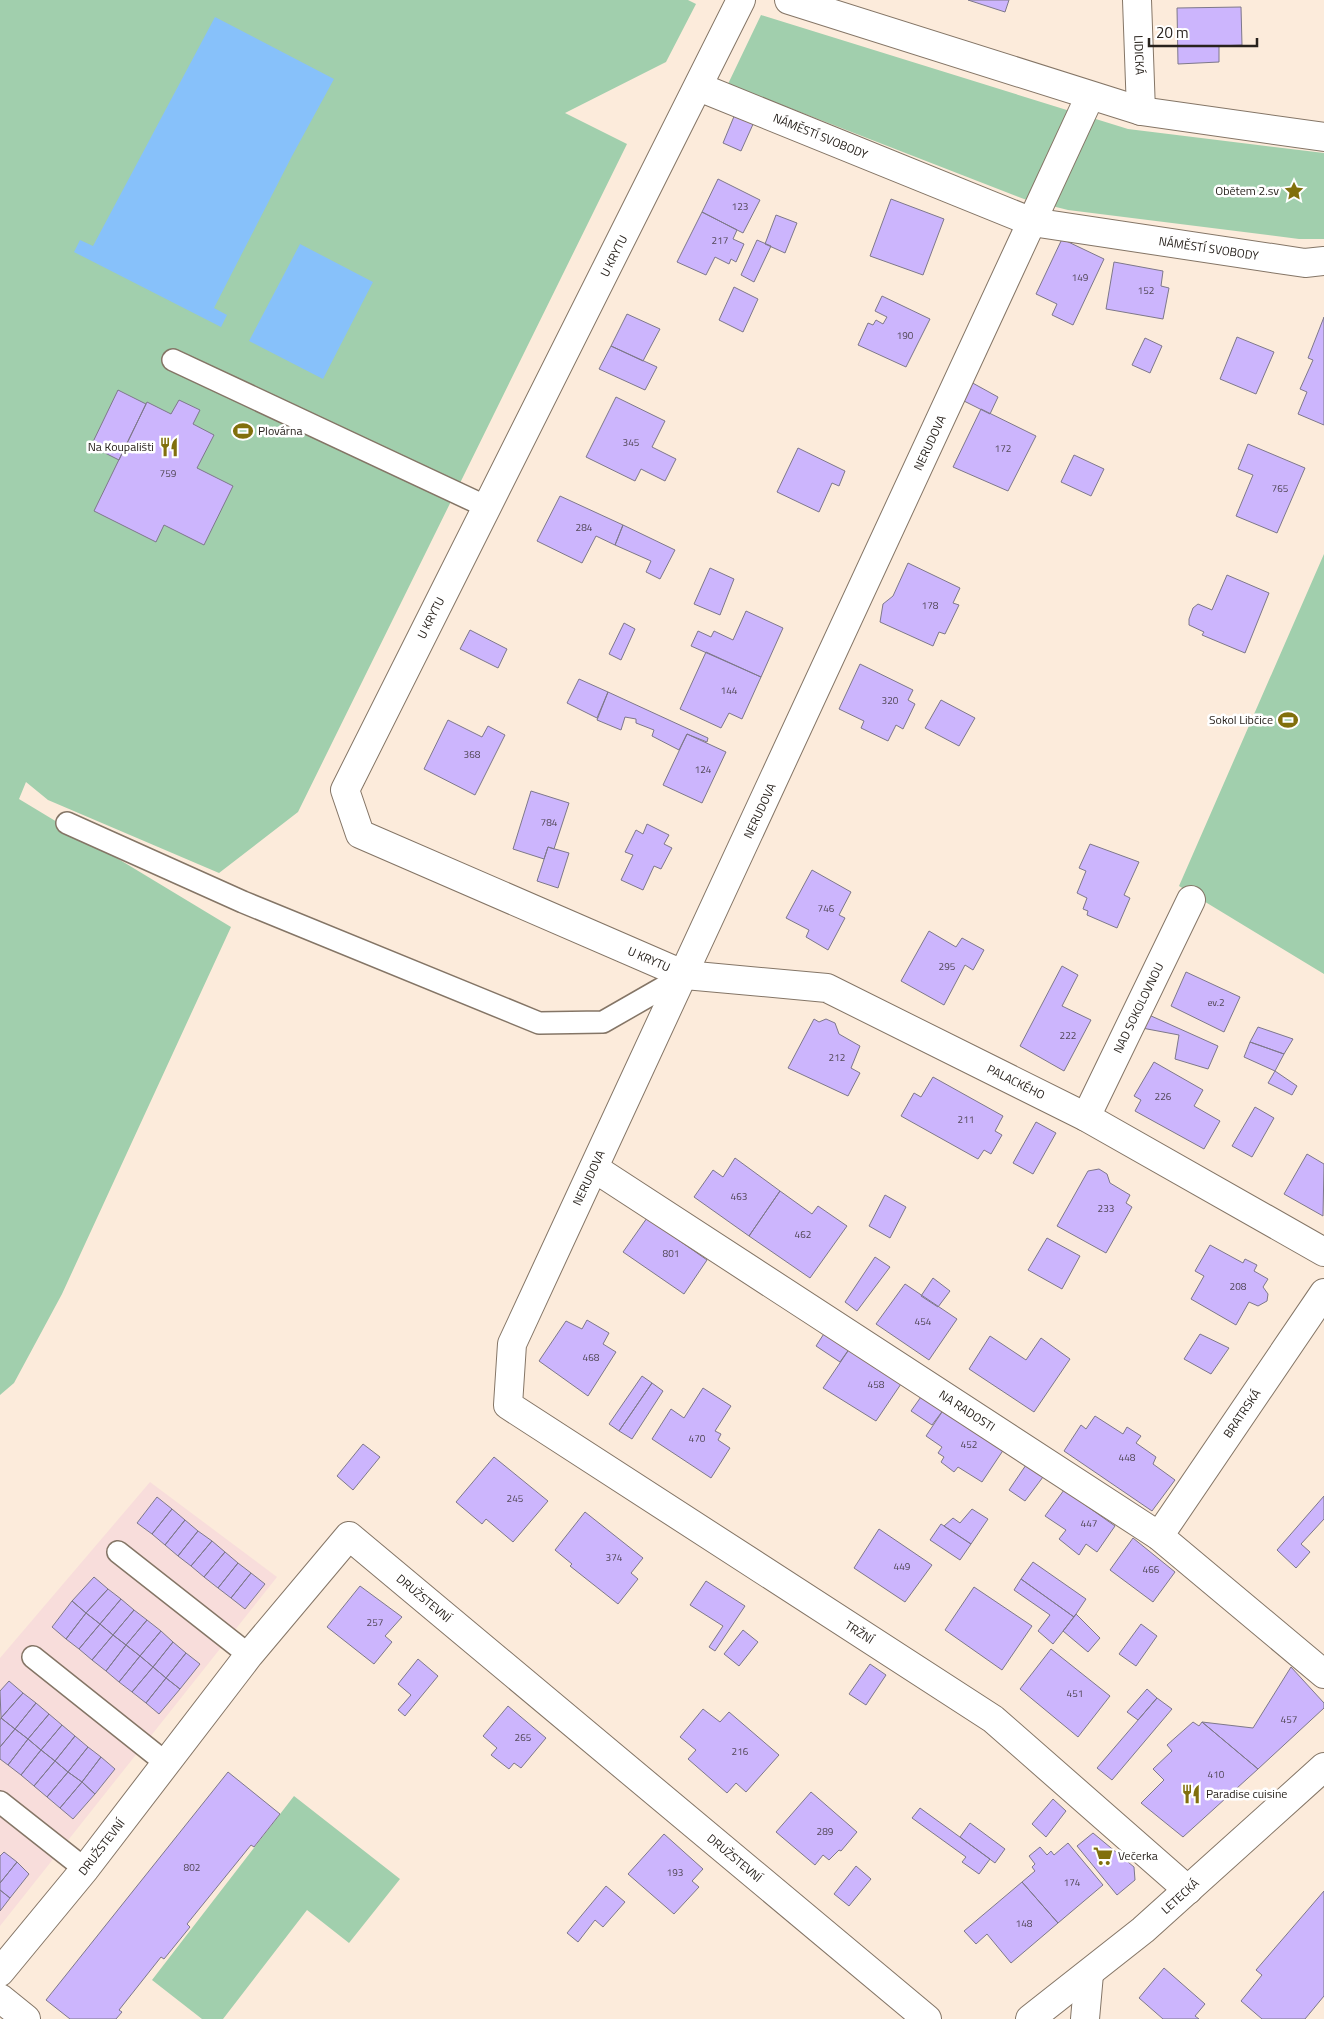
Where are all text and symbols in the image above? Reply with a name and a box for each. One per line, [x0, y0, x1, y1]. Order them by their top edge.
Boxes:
scale bar [1149, 15, 1256, 47]
text: 20 m [1156, 21, 1189, 44]
street label: LIDICKÁ [1129, 35, 1150, 75]
street label: NÁMĚSTÍ SVOBODY [770, 108, 871, 164]
place icon: Obětem 2.sv [1283, 180, 1305, 202]
place label: Obětem 2.sv [1215, 181, 1279, 200]
house number: 123 [732, 199, 748, 214]
street label: U KRYTU [595, 231, 632, 280]
street label: NÁMĚSTÍ SVOBODY [1158, 231, 1261, 265]
house number: 217 [712, 233, 728, 248]
house number: 149 [1072, 270, 1089, 285]
house number: 152 [1138, 283, 1154, 298]
house number: 190 [897, 328, 914, 343]
street label: NERUDOVA [908, 412, 951, 474]
sports icon: Plovárna [232, 420, 254, 442]
place label: Plovárna [258, 421, 302, 440]
house number: 345 [623, 435, 640, 450]
restaurant icon: Na Koupališti [158, 436, 180, 458]
place label: Na Koupališti [88, 437, 154, 456]
house number: 172 [995, 441, 1011, 456]
house number: 759 [160, 466, 177, 481]
house number: 765 [1272, 481, 1289, 496]
house number: 284 [576, 520, 593, 535]
street label: U KRYTU [412, 593, 449, 642]
house number: 178 [922, 598, 939, 613]
house number: 144 [721, 683, 738, 698]
house number: 320 [882, 693, 899, 708]
sports icon: Sokol Libčice [1277, 709, 1299, 731]
place label: Sokol Libčice [1209, 710, 1273, 729]
house number: 368 [464, 747, 481, 762]
house number: 124 [695, 762, 712, 777]
street label: NERUDOVA [738, 780, 781, 842]
house number: 784 [541, 815, 558, 830]
house number: 746 [818, 901, 835, 916]
street label: U KRYTU [625, 941, 673, 976]
house number: 295 [939, 959, 956, 974]
street label: NAD SOKOLOVNOU [1108, 959, 1168, 1056]
house number: ev.2 [1207, 995, 1225, 1010]
house number: 222 [1060, 1028, 1076, 1043]
house number: 212 [829, 1050, 845, 1065]
street label: PALACKÉHO [984, 1059, 1048, 1104]
house number: 226 [1155, 1089, 1172, 1104]
house number: 211 [958, 1112, 974, 1127]
street label: NERUDOVA [567, 1147, 610, 1209]
house number: 463 [731, 1189, 747, 1204]
house number: 233 [1098, 1201, 1114, 1216]
house number: 462 [795, 1227, 811, 1242]
house number: 801 [663, 1246, 679, 1261]
house number: 208 [1230, 1279, 1247, 1294]
house number: 454 [915, 1314, 932, 1329]
house number: 468 [583, 1350, 600, 1365]
house number: 458 [868, 1377, 885, 1392]
street label: NA RADOSTI [935, 1385, 999, 1436]
street label: BRATRSKÁ [1218, 1385, 1265, 1442]
house number: 470 [689, 1431, 706, 1446]
house number: 452 [961, 1437, 977, 1452]
house number: 448 [1119, 1450, 1136, 1465]
house number: 245 [507, 1491, 524, 1506]
house number: 447 [1081, 1516, 1097, 1531]
house number: 374 [606, 1550, 623, 1565]
house number: 449 [894, 1559, 911, 1574]
house number: 466 [1143, 1562, 1160, 1577]
street label: DRUŽSTEVNÍ [392, 1569, 457, 1627]
house number: 257 [367, 1615, 383, 1630]
street label: TRŽNÍ [841, 1616, 879, 1649]
house number: 451 [1067, 1686, 1083, 1701]
house number: 457 [1281, 1712, 1297, 1727]
house number: 265 [515, 1730, 532, 1745]
house number: 216 [732, 1744, 749, 1759]
house number: 410 [1208, 1767, 1225, 1782]
restaurant icon: Paradise cuisine [1180, 1783, 1202, 1805]
place label: Paradise cuisine [1206, 1784, 1287, 1803]
street label: DRUŽSTEVNÍ [73, 1814, 130, 1879]
house number: 289 [817, 1824, 834, 1839]
street label: DRUŽSTEVNÍ [703, 1829, 767, 1887]
supermarket icon: Večerka [1092, 1845, 1114, 1867]
place label: Večerka [1118, 1846, 1158, 1865]
house number: 802 [184, 1860, 200, 1875]
house number: 193 [667, 1865, 683, 1880]
street label: LETECKÁ [1157, 1874, 1203, 1918]
house number: 174 [1064, 1875, 1081, 1890]
house number: 148 [1016, 1916, 1033, 1931]

